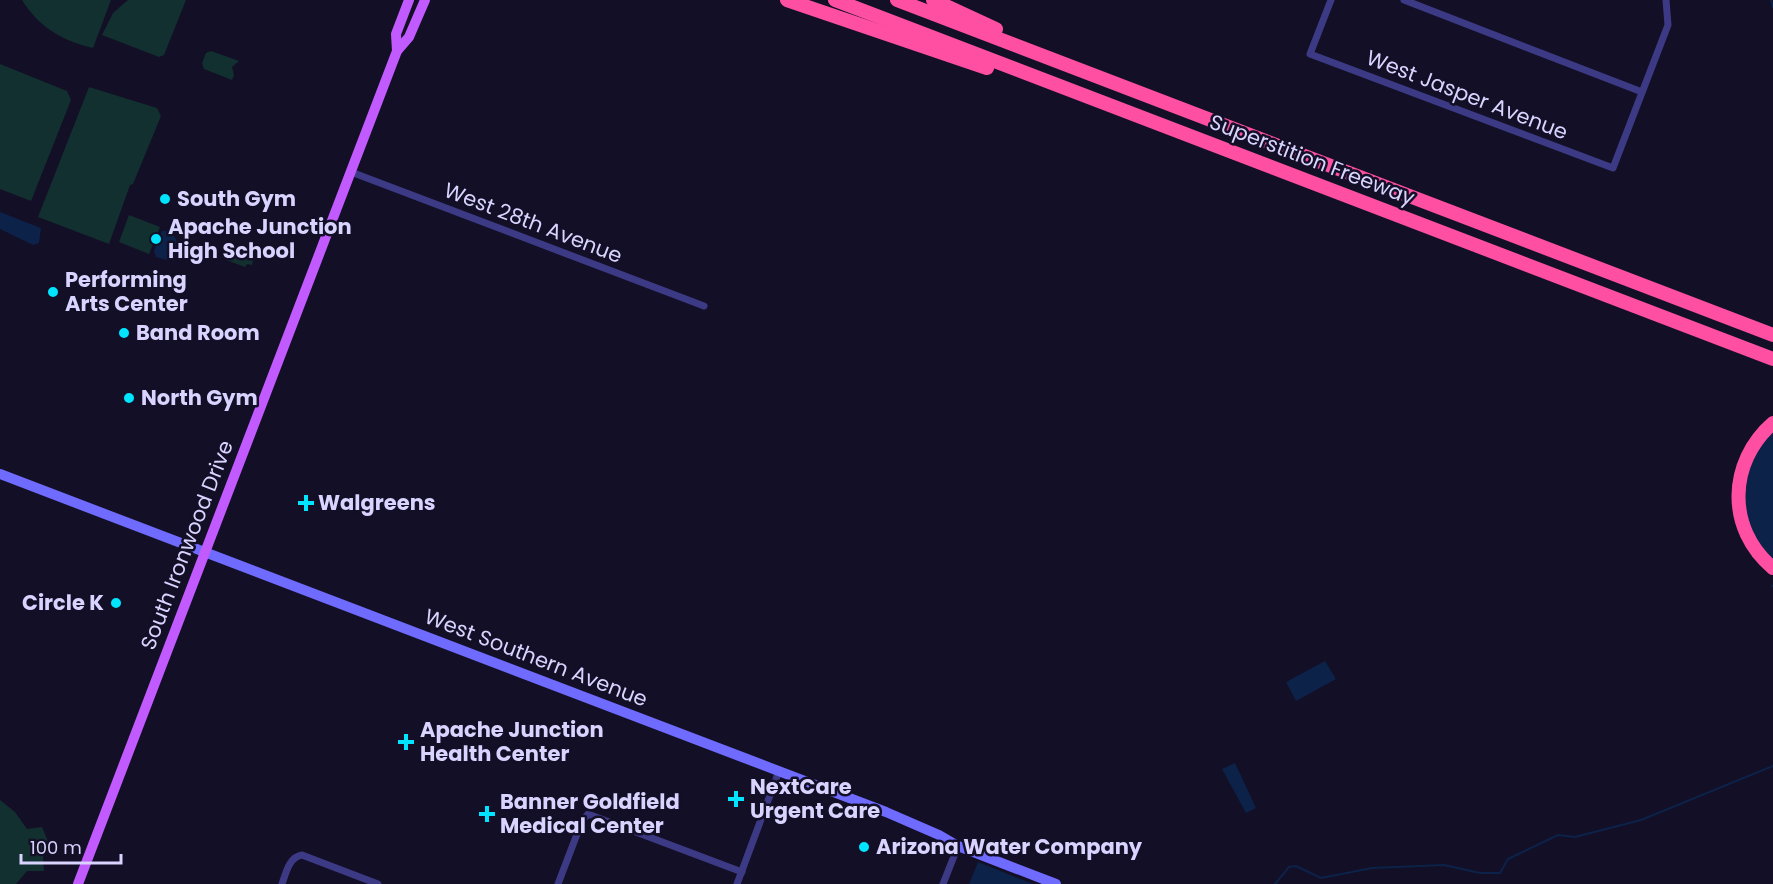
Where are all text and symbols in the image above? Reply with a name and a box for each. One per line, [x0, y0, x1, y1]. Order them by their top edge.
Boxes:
street label: West Jasper Avenue [1362, 43, 1572, 146]
street label: Superstition Freeway [1205, 107, 1419, 212]
street label: West 28th Avenue [440, 175, 626, 270]
place label: South Gym [177, 184, 296, 213]
marker: South Gym [158, 192, 172, 206]
place label: Apache Junction High School [168, 212, 352, 265]
marker: Apache Junction High School [149, 232, 163, 246]
place label: Performing Arts Center [65, 265, 188, 318]
marker: Performing Arts Center [46, 285, 60, 299]
place label: Band Room [136, 318, 260, 347]
marker: Band Room [117, 326, 131, 340]
place label: North Gym [141, 383, 258, 412]
marker: North Gym [122, 391, 136, 405]
street label: South Ironwood Drive [133, 436, 240, 654]
place label: Walgreens [318, 488, 436, 517]
marker: Walgreens [299, 496, 313, 510]
place label: Circle K [22, 588, 104, 617]
marker: Circle K [109, 596, 123, 610]
street label: West Southern Avenue [420, 602, 652, 713]
place label: Apache Junction Health Center [420, 715, 604, 768]
marker: Apache Junction Health Center [397, 733, 415, 751]
place label: NextCare Urgent Care [750, 772, 880, 825]
place label: Banner Goldfield Medical Center [500, 787, 680, 840]
marker: NextCare Urgent Care [727, 790, 745, 808]
marker: Banner Goldfield Medical Center [478, 805, 496, 823]
scale bar [21, 827, 122, 865]
place label: Arizona Water Company [876, 832, 1143, 861]
text: 100 m [30, 835, 82, 860]
marker: Arizona Water Company [857, 840, 871, 854]

